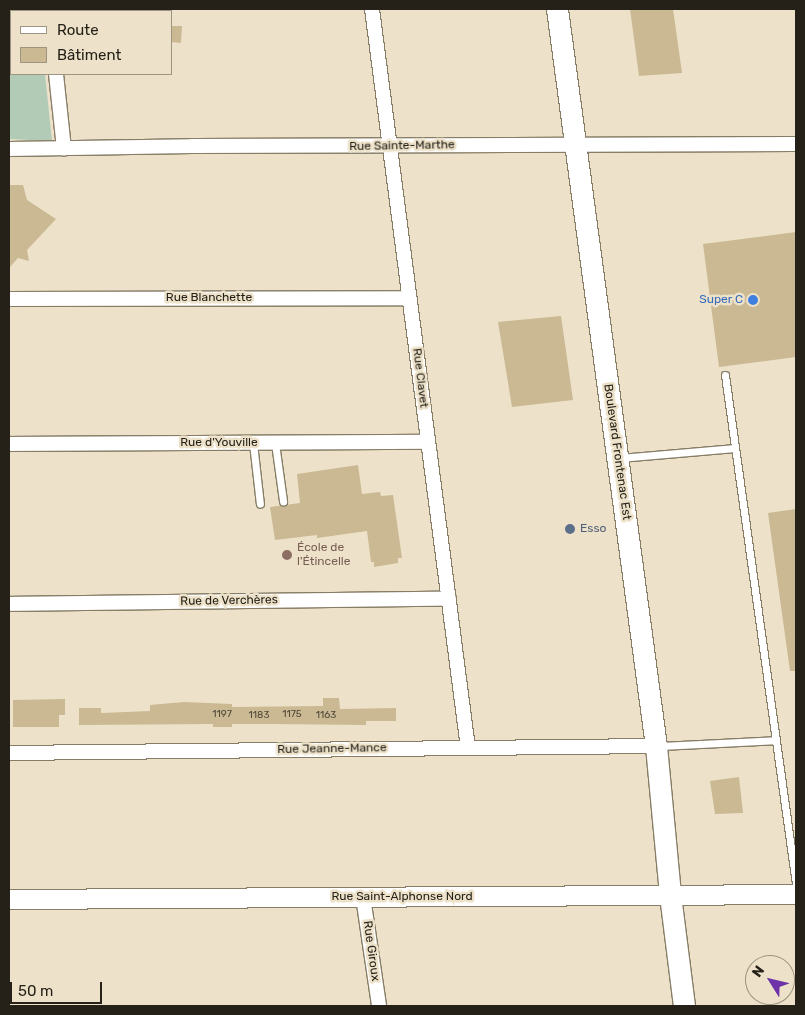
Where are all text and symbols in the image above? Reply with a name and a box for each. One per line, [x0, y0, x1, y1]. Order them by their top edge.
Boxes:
legend [10, 10, 172, 75]
text: Route [57, 21, 99, 39]
text: Bâtiment [57, 46, 121, 64]
street label: Rue Sainte-Marthe [349, 138, 455, 154]
street label: Rue Blanchette [166, 291, 252, 305]
place label: Super C [699, 293, 743, 307]
marker: Super C [747, 294, 759, 306]
street label: Rue Clavet [409, 347, 431, 409]
street label: Boulevard Frontenac Est [600, 383, 634, 521]
street label: Rue d'Youville [180, 436, 258, 450]
place label: Esso [580, 522, 606, 536]
marker: Esso [564, 523, 576, 535]
place label: École de l'Étincelle [297, 541, 350, 569]
marker: École de l'Étincelle [281, 549, 293, 561]
street label: Rue de Verchères [180, 593, 278, 609]
house number: 1197 [212, 709, 232, 721]
house number: 1175 [282, 709, 302, 721]
house number: 1183 [249, 710, 269, 722]
house number: 1163 [316, 710, 336, 722]
street label: Rue Jeanne-Mance [277, 741, 387, 757]
street label: Rue Saint-Alphonse Nord [331, 890, 473, 904]
street label: Rue Giroux [360, 920, 382, 982]
north arrow [745, 955, 795, 1005]
text: N [748, 962, 768, 981]
scale bar [12, 972, 105, 1004]
text: 50 m [18, 982, 53, 1000]

